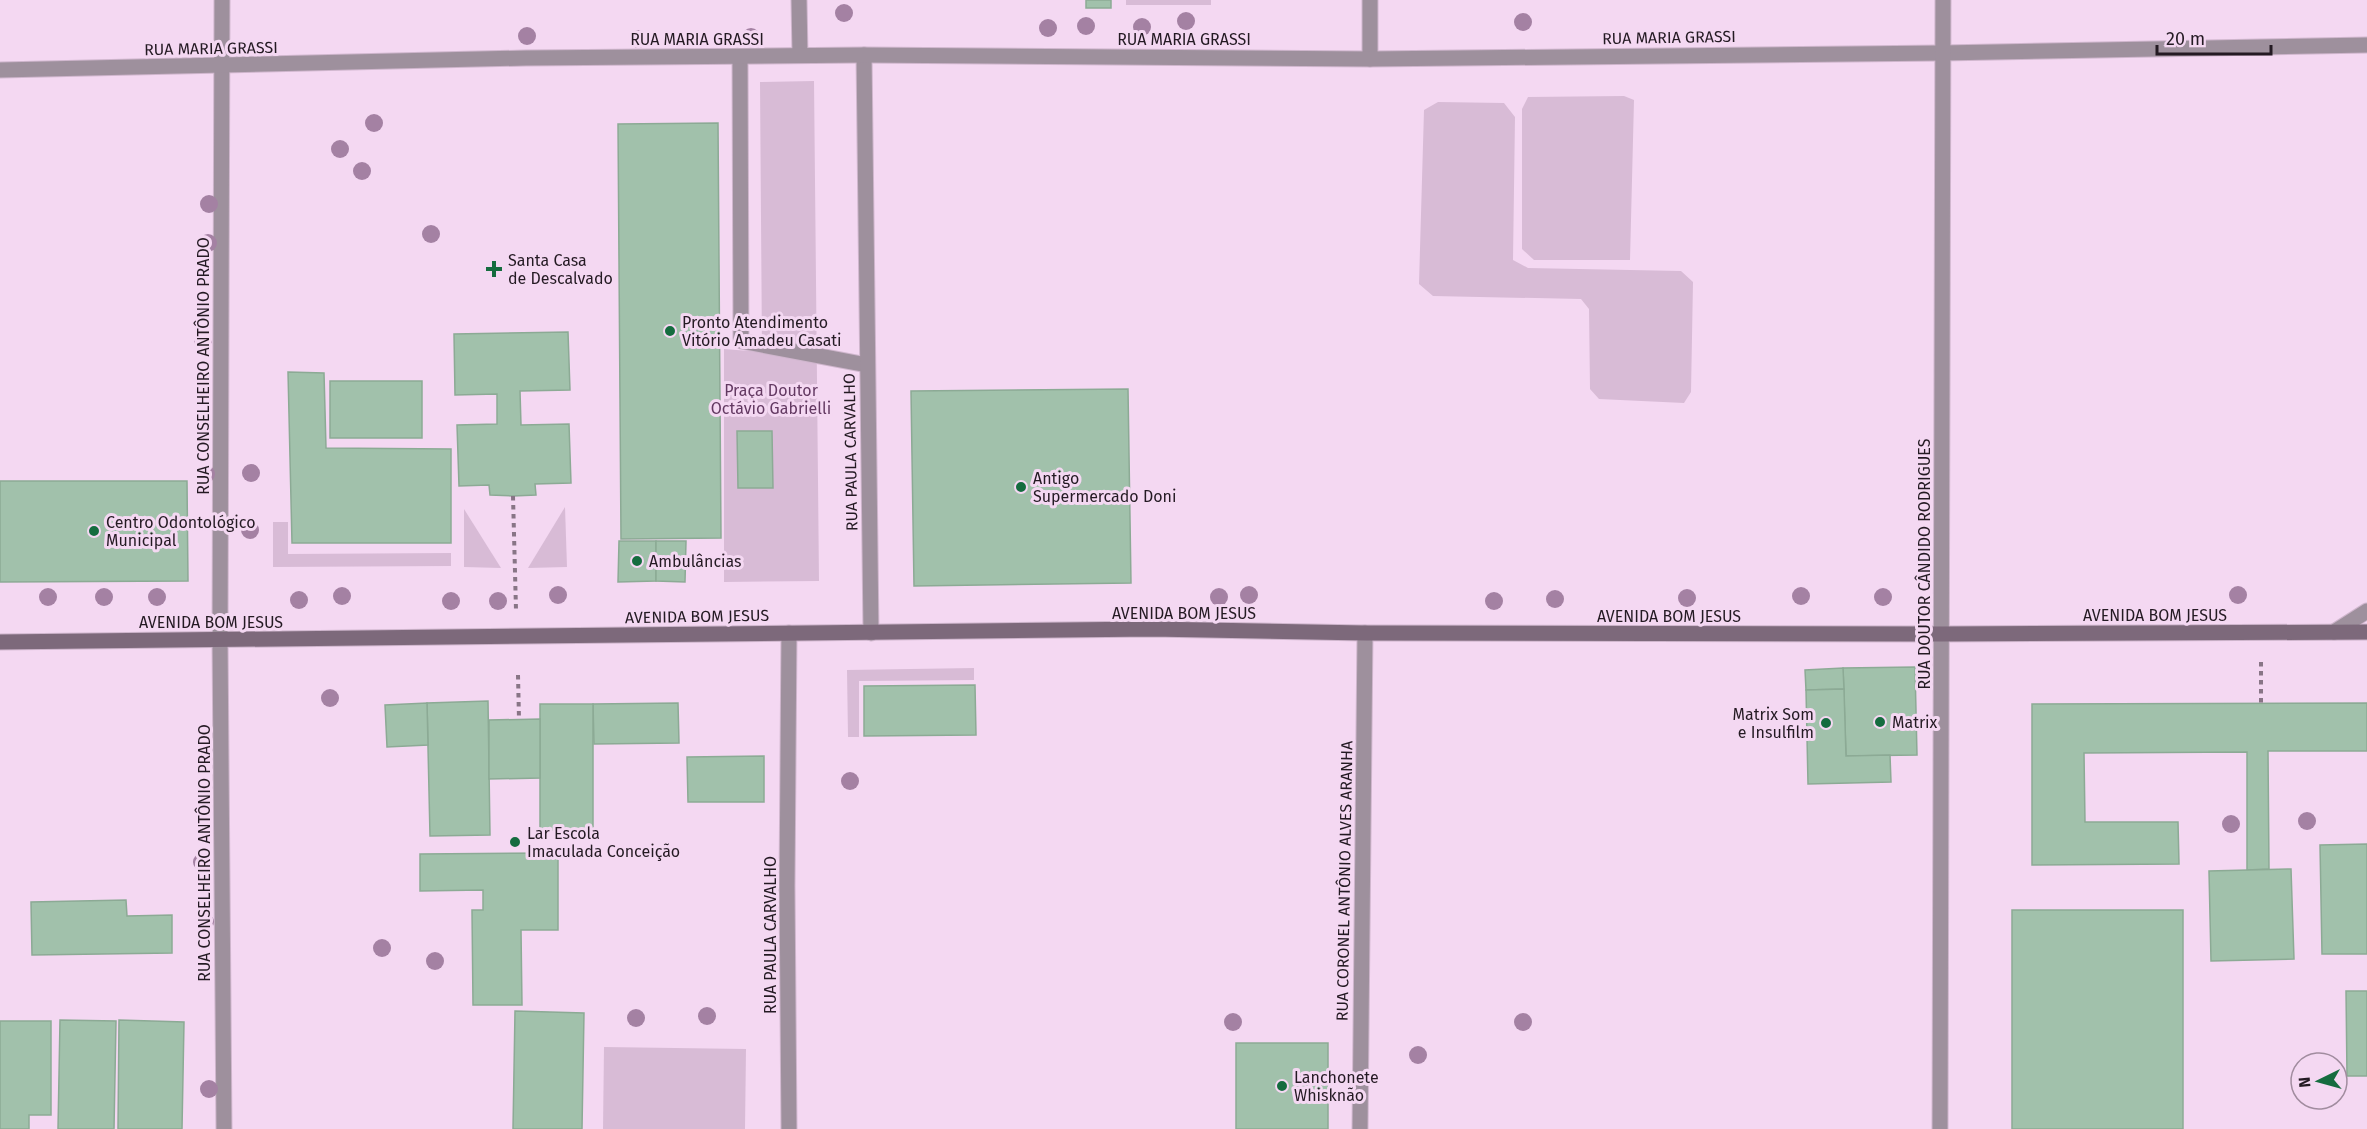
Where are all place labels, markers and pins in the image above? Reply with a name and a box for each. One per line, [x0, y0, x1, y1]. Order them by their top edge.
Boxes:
place label: Santa Casa de Descalvado [508, 251, 613, 288]
marker: Santa Casa de Descalvado [485, 260, 503, 278]
place label: Pronto Atendimento Vitório Amadeu Casati [682, 313, 842, 350]
marker: Pronto Atendimento Vitório Amadeu Casati [663, 324, 677, 338]
place label: Antigo Supermercado Doni [1033, 469, 1176, 506]
marker: Antigo Supermercado Doni [1014, 480, 1028, 494]
place label: Centro Odontológico Municipal [106, 513, 256, 550]
marker: Centro Odontológico Municipal [87, 524, 101, 538]
place label: Ambulâncias [649, 552, 742, 571]
marker: Ambulâncias [630, 554, 644, 568]
place label: Matrix Som e Insulfilm [1733, 705, 1814, 742]
place label: Matrix [1892, 713, 1938, 732]
marker: Matrix [1873, 715, 1887, 729]
marker: Matrix Som e Insulfilm [1819, 716, 1833, 730]
place label: Lar Escola Imaculada Conceição [527, 824, 680, 862]
marker: Lar Escola Imaculada Conceição [508, 835, 522, 849]
place label: Lanchonete Whisknão [1294, 1068, 1379, 1105]
marker: Lanchonete Whisknão [1275, 1079, 1289, 1093]

